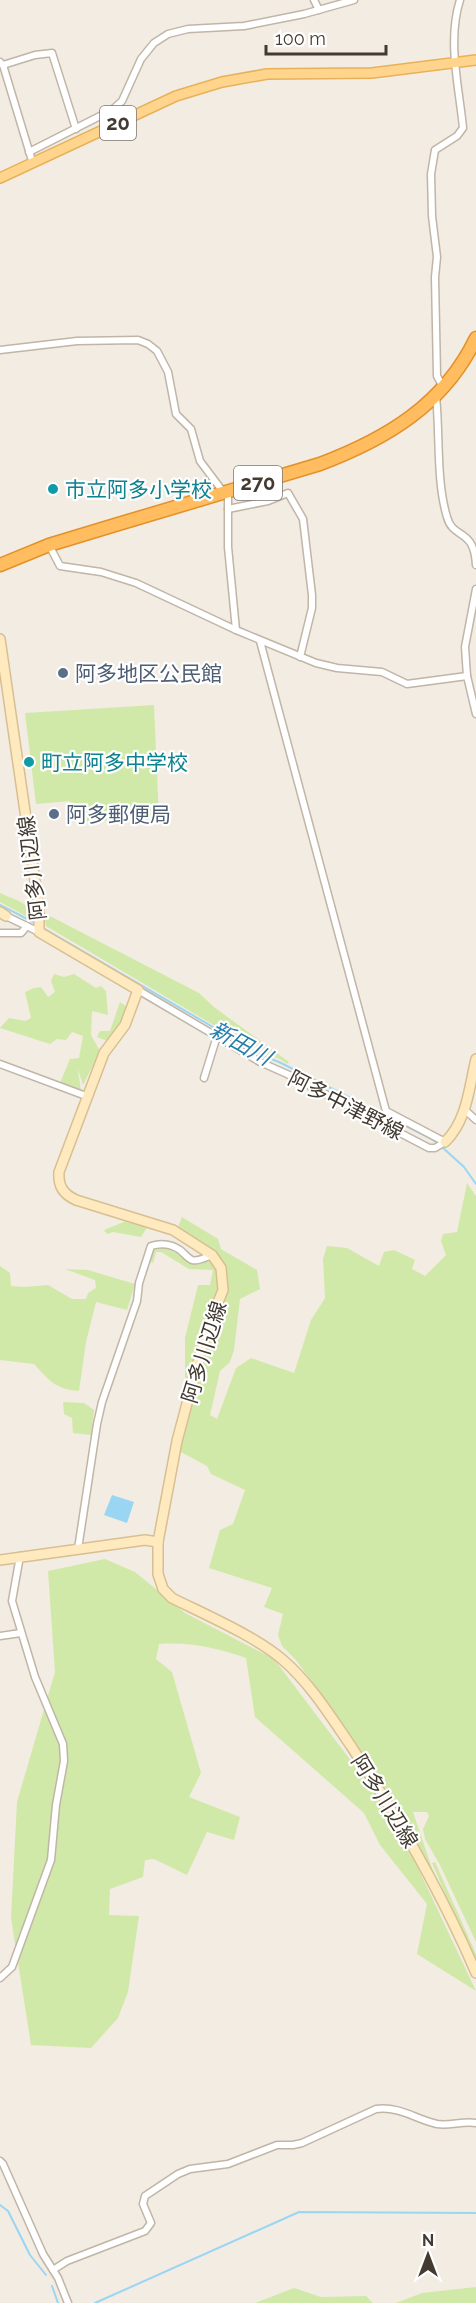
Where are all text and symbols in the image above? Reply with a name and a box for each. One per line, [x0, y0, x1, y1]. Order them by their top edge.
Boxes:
scale bar [266, 18, 386, 56]
text: 100 m [275, 28, 326, 49]
road number: 20 [100, 106, 136, 140]
road number: 270 [234, 466, 282, 500]
place label: 市立阿多小学校 [65, 477, 212, 502]
marker: 市立阿多小学校 [46, 482, 60, 496]
place label: 阿多地区公民館 [75, 661, 222, 686]
marker: 阿多地区公民館 [56, 666, 70, 680]
place label: 町立阿多中学校 [41, 750, 188, 775]
marker: 町立阿多中学校 [22, 755, 36, 769]
place label: 阿多郵便局 [66, 802, 171, 827]
marker: 阿多郵便局 [47, 807, 61, 821]
street label: 阿多川辺線 [13, 814, 51, 922]
water label: 新田川 [206, 1016, 278, 1071]
street label: 阿多中津野線 [284, 1065, 408, 1145]
street label: 阿多川辺線 [177, 1298, 231, 1406]
street label: 阿多川辺線 [347, 1750, 423, 1852]
north arrow [398, 2225, 458, 2285]
text: N [422, 2231, 434, 2250]

